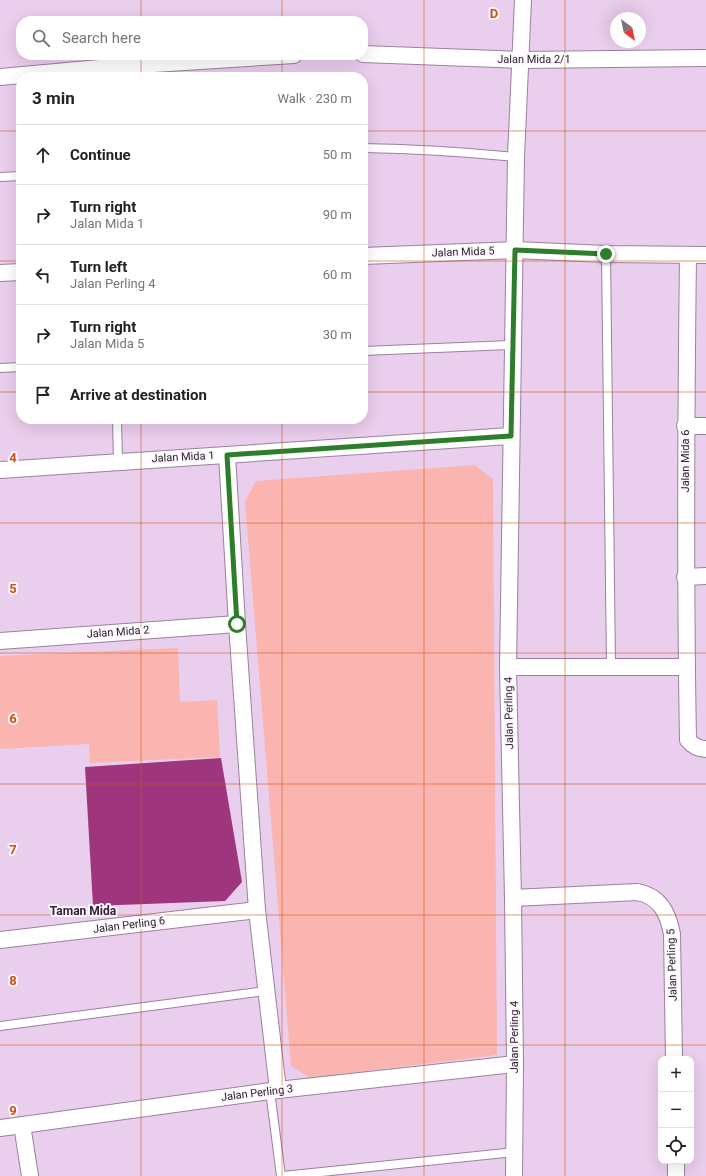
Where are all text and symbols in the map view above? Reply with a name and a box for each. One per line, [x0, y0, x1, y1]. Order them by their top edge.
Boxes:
text: D [490, 6, 498, 21]
north arrow [610, 12, 646, 48]
search box [16, 16, 368, 60]
icon: search [30, 27, 52, 49]
text: Search here [62, 29, 141, 47]
street label: Jalan Mida 2/1 [497, 53, 571, 66]
text: 3 min [32, 88, 75, 108]
text: Walk · 230 m [277, 91, 352, 106]
icon: ahead [32, 144, 54, 166]
text: Continue [70, 146, 131, 164]
text: 50 m [323, 147, 352, 162]
text: Turn right [70, 198, 136, 216]
icon: right [32, 204, 54, 226]
text: 90 m [323, 207, 352, 222]
text: Jalan Mida 1 [70, 216, 144, 231]
street label: Jalan Mida 5 [431, 244, 495, 260]
route end [597, 245, 615, 263]
text: Turn left [70, 258, 127, 276]
icon: left [32, 264, 54, 286]
text: 60 m [323, 267, 352, 282]
text: Jalan Perling 4 [70, 276, 156, 291]
text: Turn right [70, 318, 136, 336]
icon: right [32, 324, 54, 346]
text: 30 m [323, 327, 352, 342]
text: Jalan Mida 5 [70, 336, 144, 351]
icon: arrive [32, 384, 54, 406]
text: Arrive at destination [70, 386, 207, 404]
street label: Jalan Mida 6 [679, 430, 692, 492]
street label: Jalan Mida 1 [151, 449, 215, 465]
text: 4 [9, 450, 17, 465]
text: 5 [9, 581, 17, 596]
route start [228, 615, 246, 633]
street label: Jalan Mida 2 [86, 623, 150, 641]
street label: Jalan Perling 4 [502, 677, 516, 749]
text: 6 [9, 711, 17, 726]
text: 7 [9, 842, 17, 857]
district label: Taman Mida [50, 904, 117, 918]
street label: Jalan Perling 6 [92, 914, 166, 936]
street label: Jalan Perling 5 [664, 929, 680, 1001]
text: 8 [9, 973, 17, 988]
street label: Jalan Perling 4 [508, 1001, 521, 1073]
map controls [658, 1056, 694, 1164]
button: + [658, 1056, 694, 1092]
street label: Jalan Perling 3 [220, 1082, 294, 1104]
button: − [658, 1092, 694, 1128]
text: 9 [9, 1103, 17, 1118]
button: locate [658, 1128, 694, 1164]

